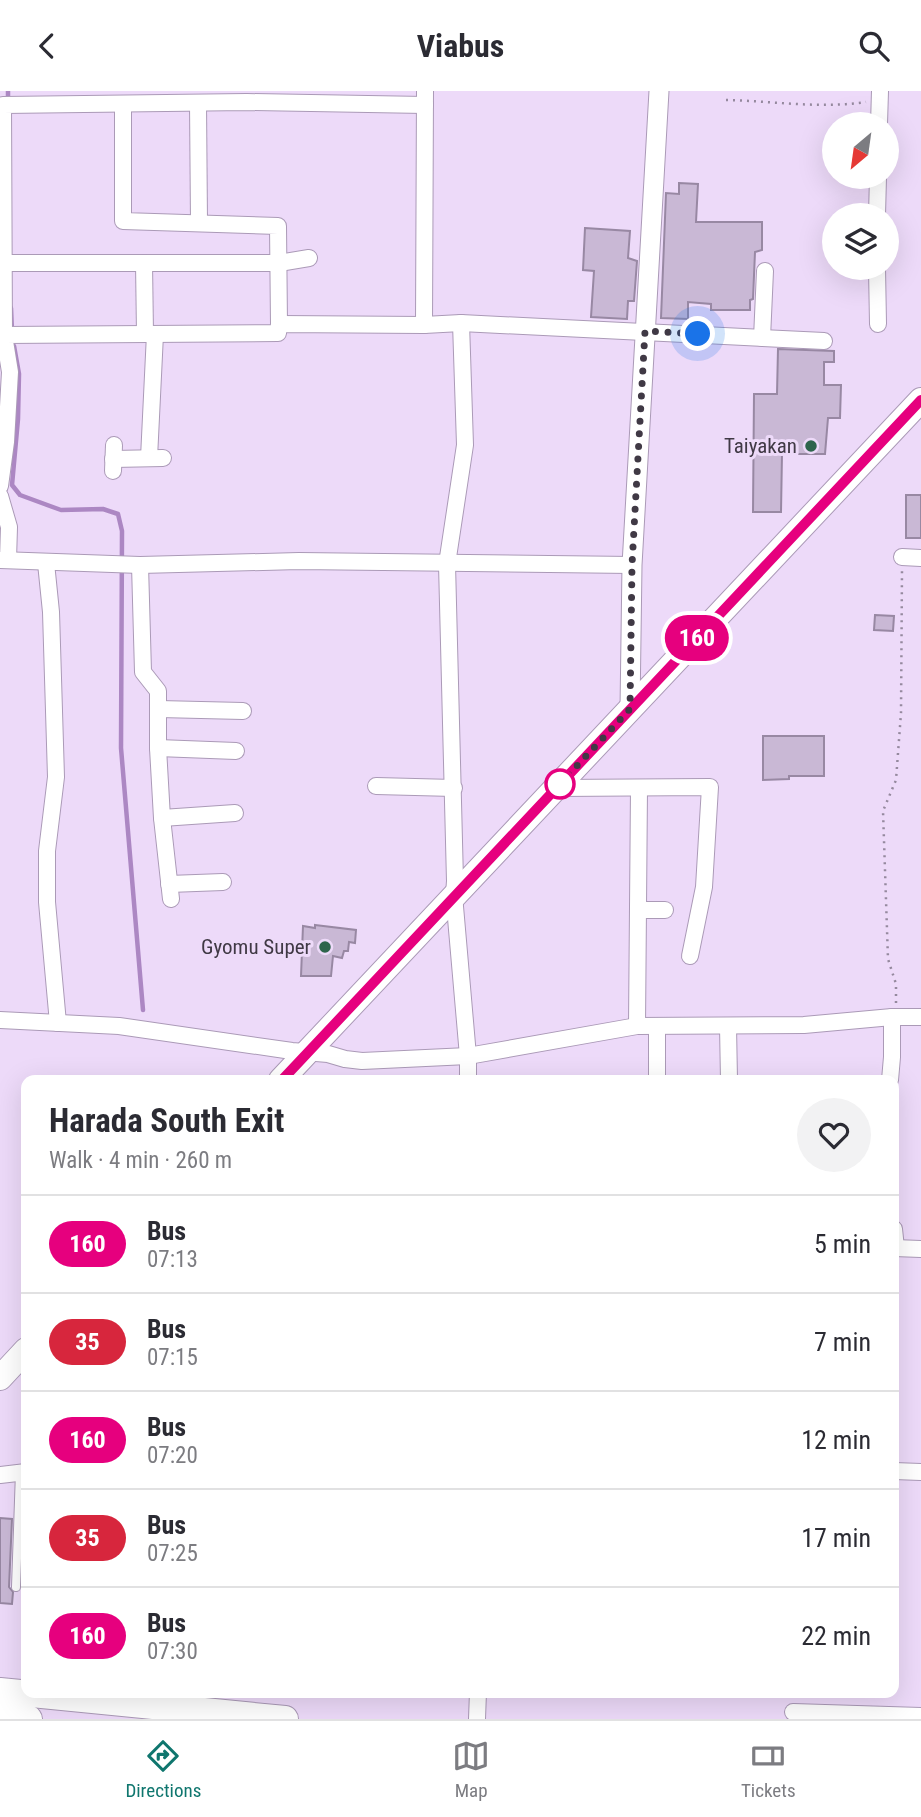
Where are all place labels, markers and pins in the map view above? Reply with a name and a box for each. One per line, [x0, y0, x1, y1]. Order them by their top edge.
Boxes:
place label: Taiyakan [724, 434, 797, 458]
marker: Taiyakan [803, 438, 819, 454]
unlabelled marker [545, 769, 575, 799]
place label: Gyomu Super [201, 935, 311, 959]
marker: Gyomu Super [317, 939, 333, 955]

